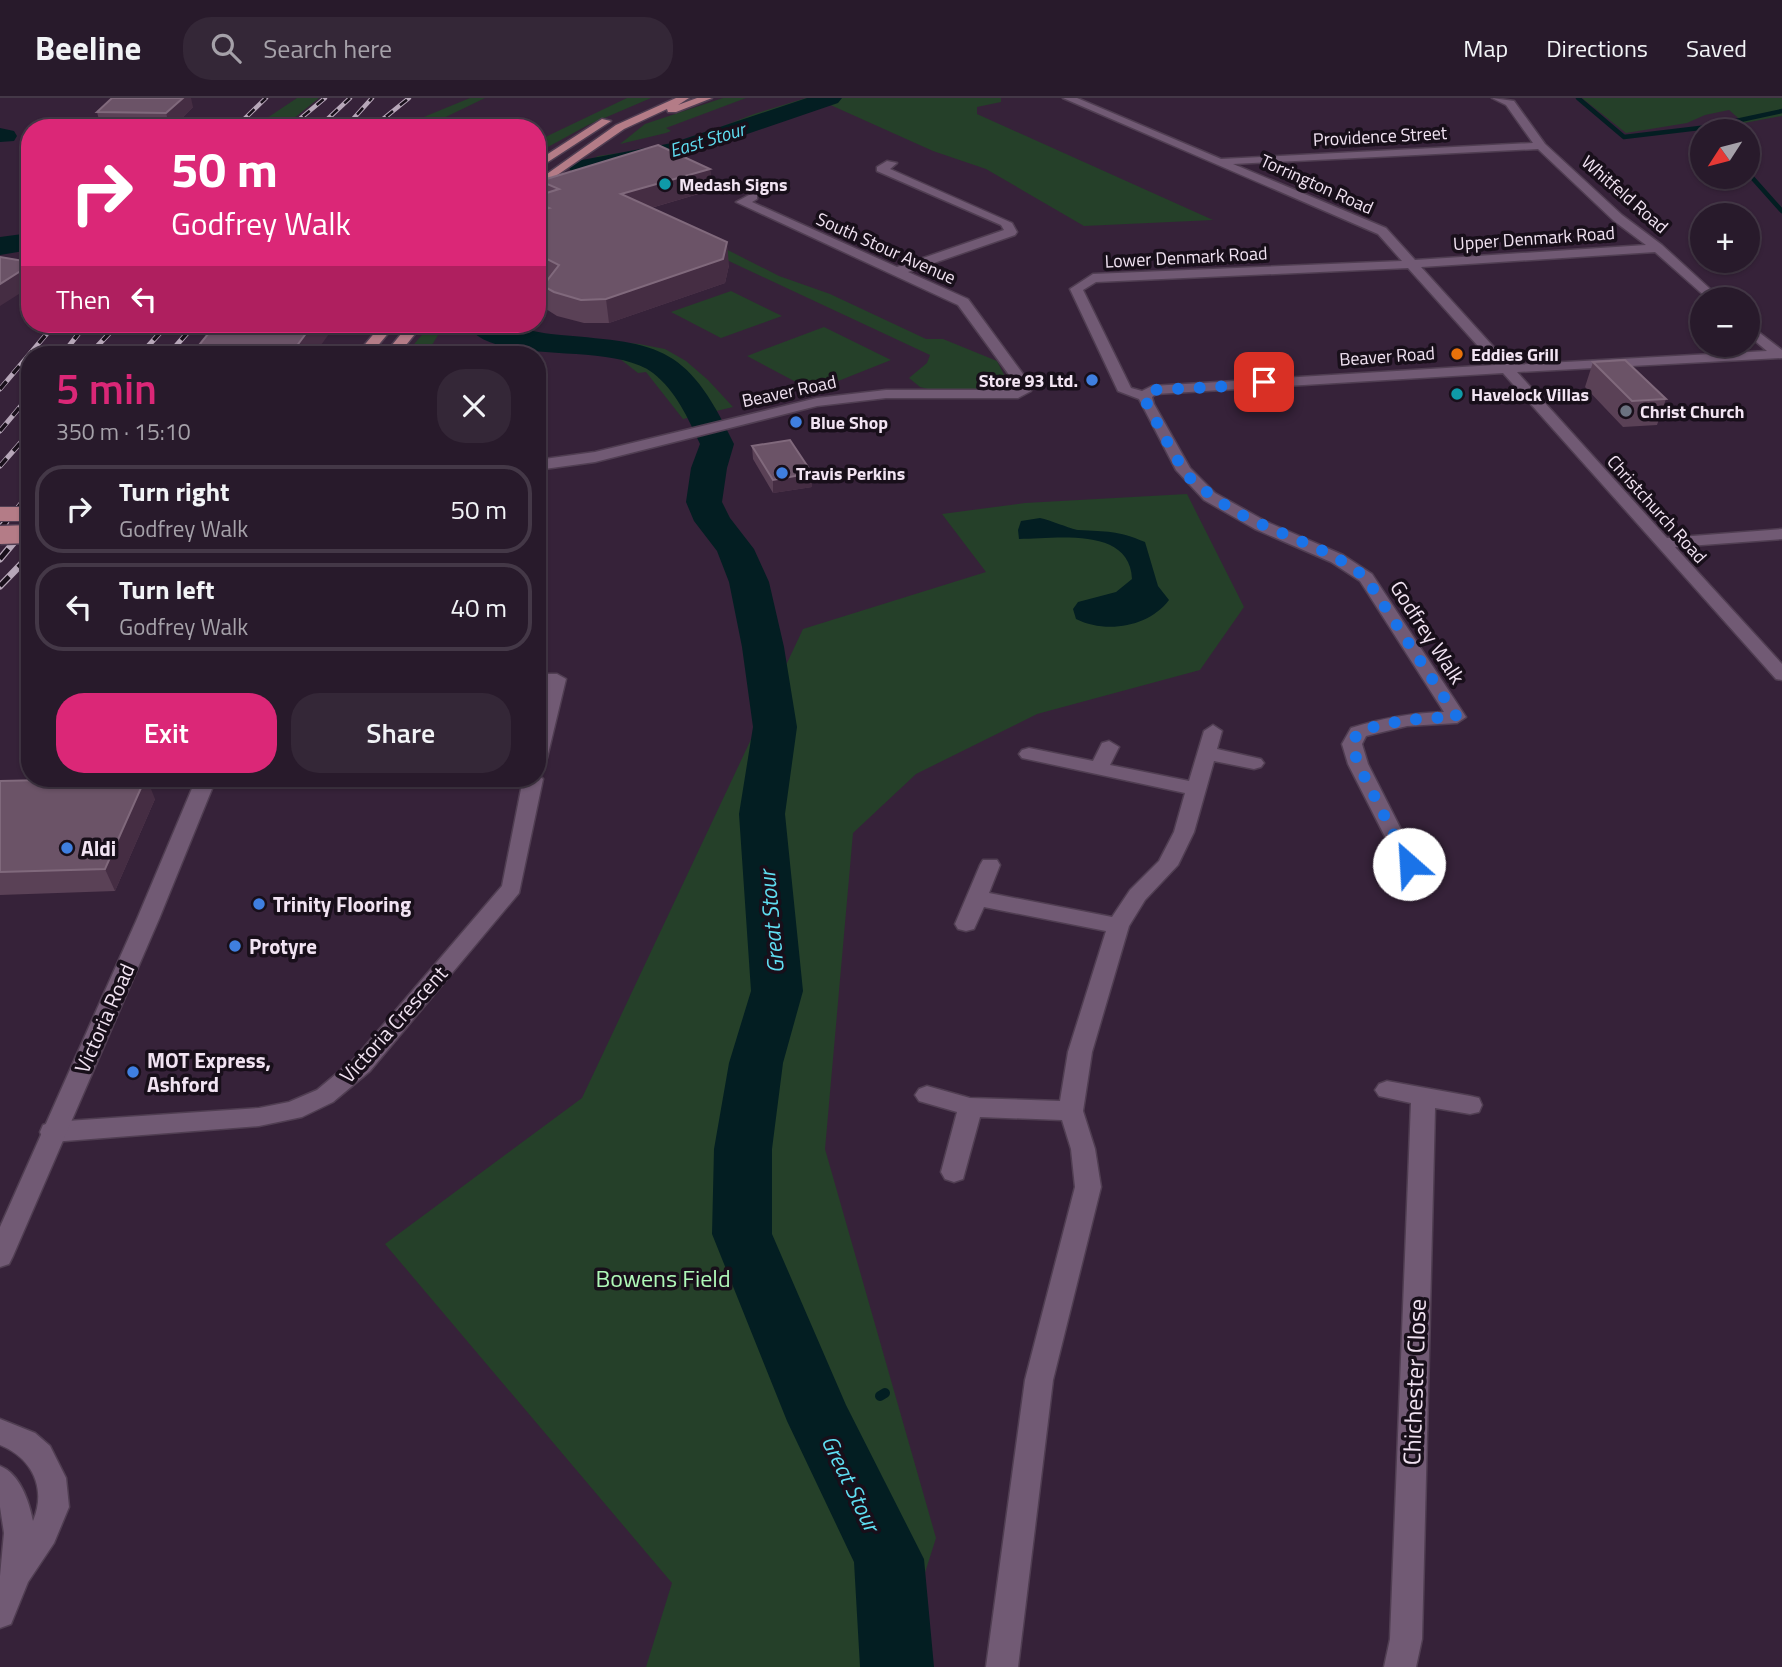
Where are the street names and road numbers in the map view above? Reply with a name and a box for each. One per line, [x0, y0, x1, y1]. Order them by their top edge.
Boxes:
street label: Providence Street [1312, 119, 1448, 153]
street label: Torrington Road [1256, 147, 1378, 221]
street label: Whitfeld Road [1576, 149, 1674, 239]
street label: South Stour Avenue [812, 205, 960, 291]
street label: Upper Denmark Road [1452, 219, 1616, 257]
street label: Lower Denmark Road [1104, 239, 1268, 275]
street label: Beaver Road [1338, 339, 1436, 373]
street label: Beaver Road [739, 368, 839, 414]
street label: Christchurch Road [1601, 449, 1713, 569]
street label: Godfrey Walk [1382, 574, 1474, 690]
street label: Victoria Road [66, 958, 142, 1078]
street label: Victoria Crescent [331, 958, 455, 1090]
street label: Chichester Close [1393, 1298, 1435, 1466]

